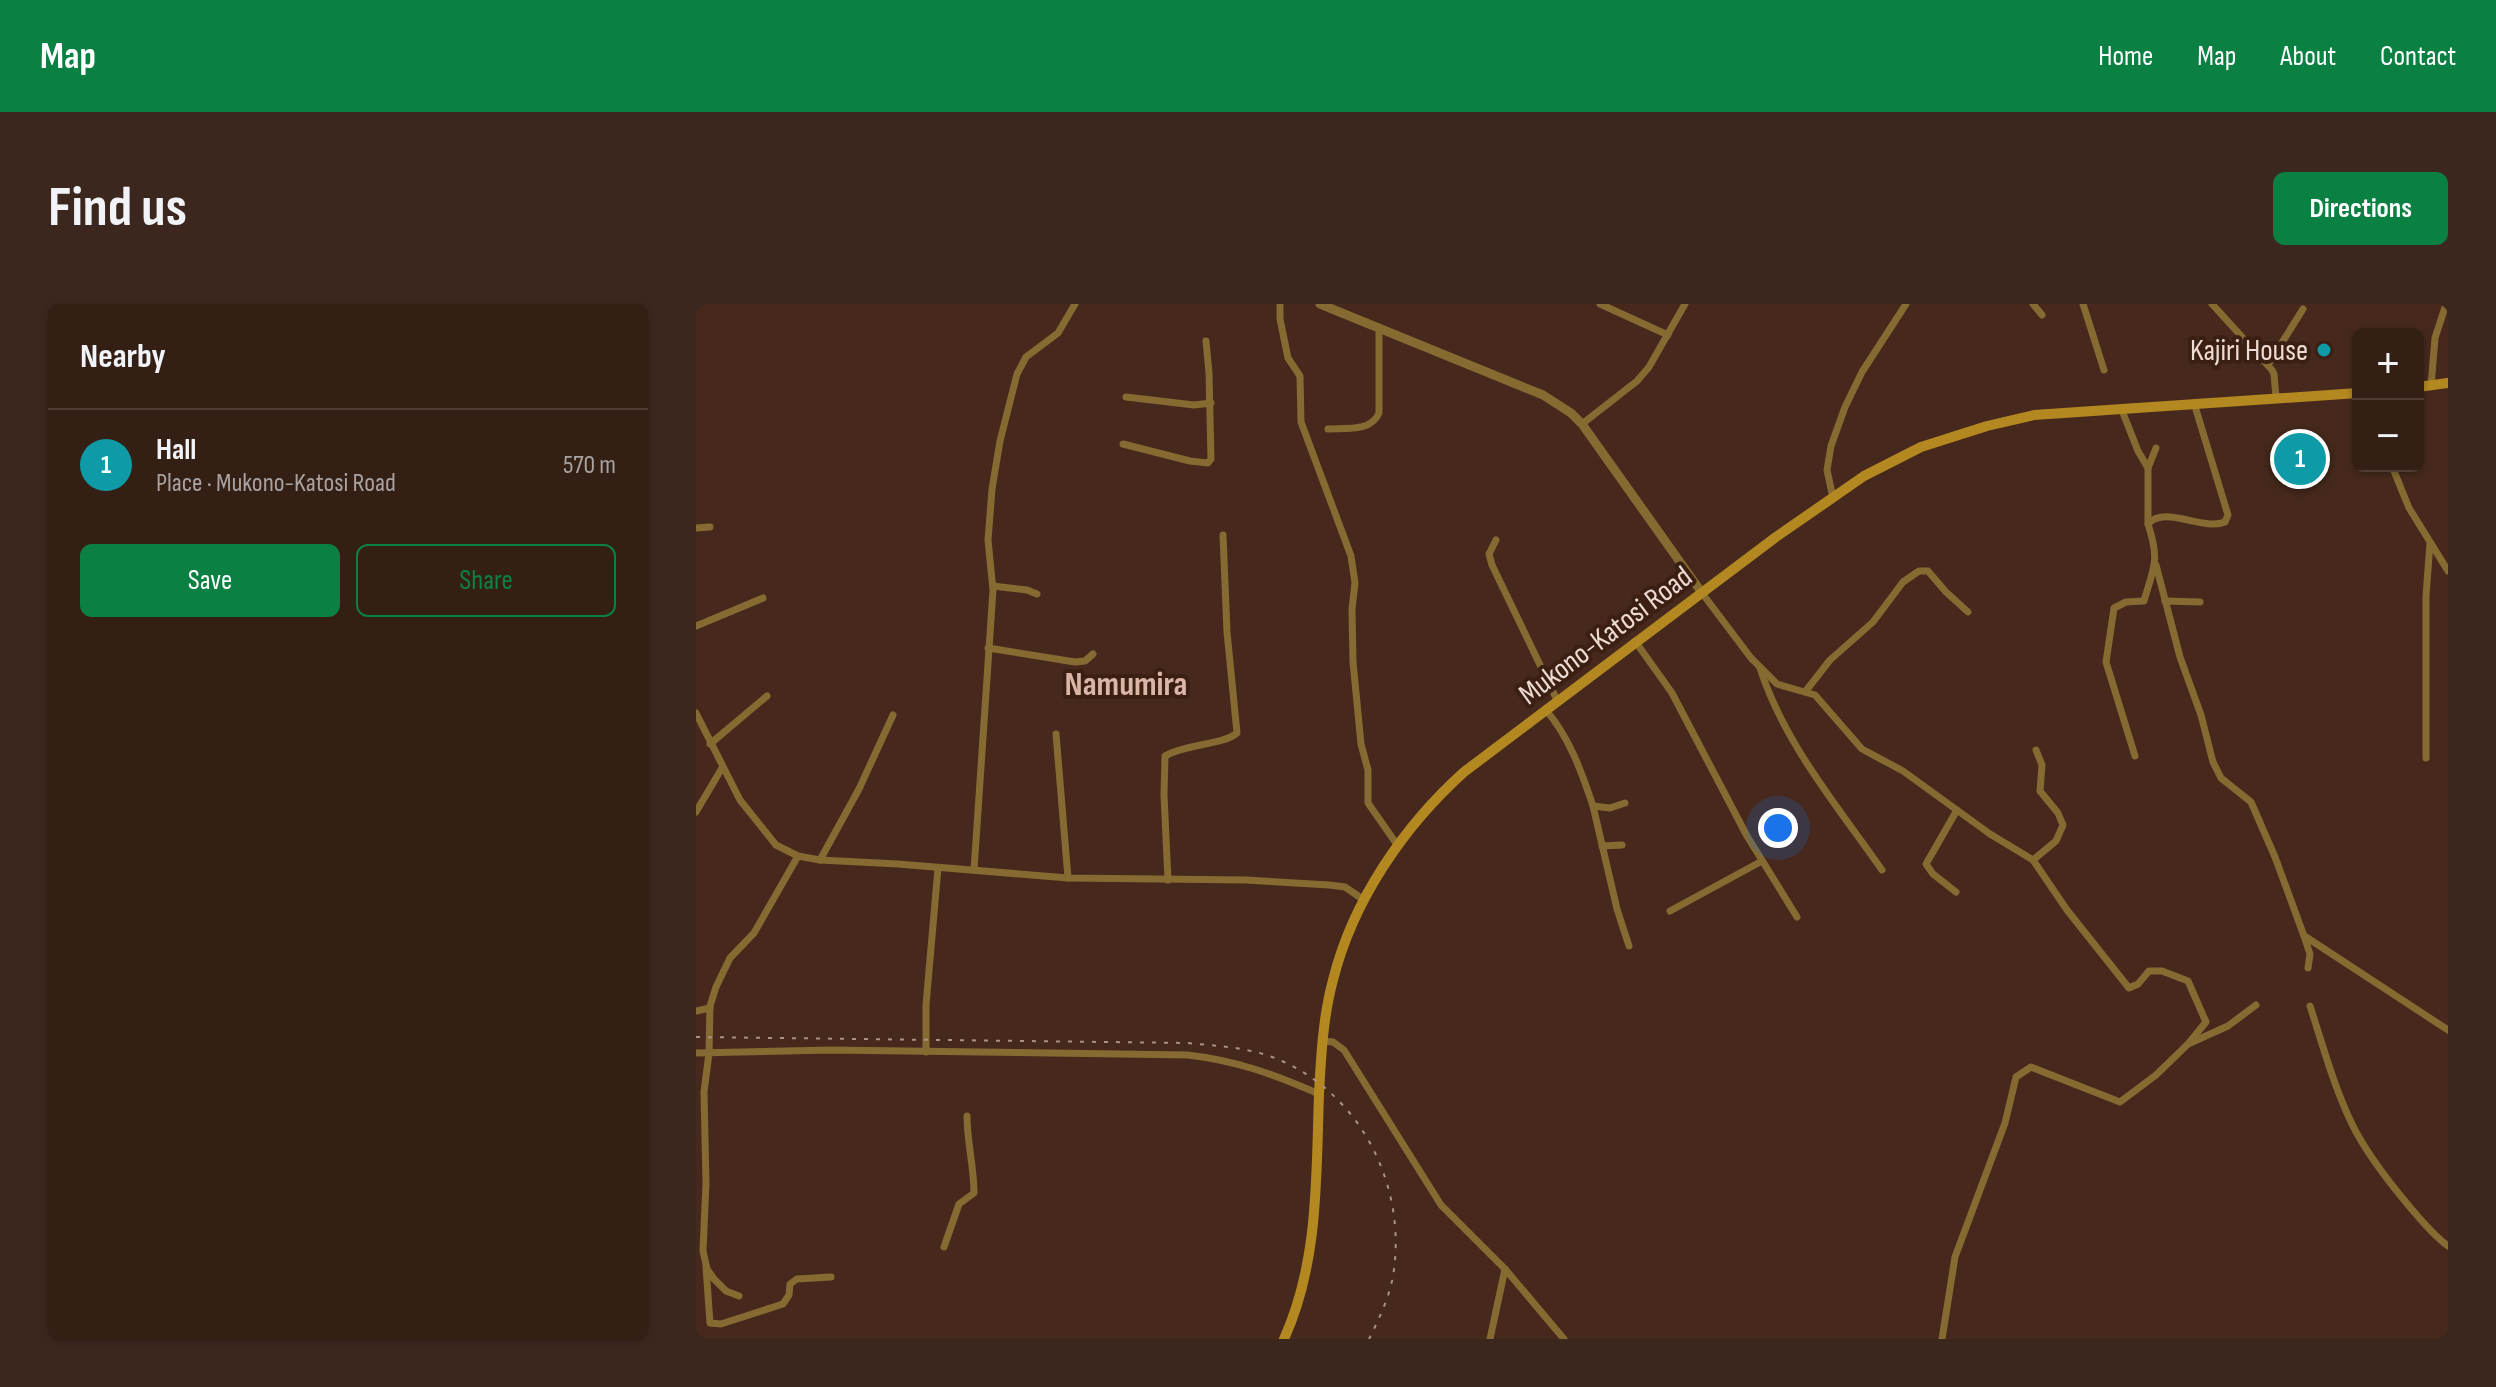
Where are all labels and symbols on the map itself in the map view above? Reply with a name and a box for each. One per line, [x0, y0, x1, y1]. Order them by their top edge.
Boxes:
place label: Kajiri House [2190, 333, 2308, 369]
marker: Kajiri House [2315, 341, 2333, 359]
pin: 1 [2274, 429, 2326, 489]
street label: Mukono-Katosi Road [1512, 559, 1699, 713]
district label: Namumira [1065, 664, 1187, 705]
your location [1758, 808, 1798, 848]

